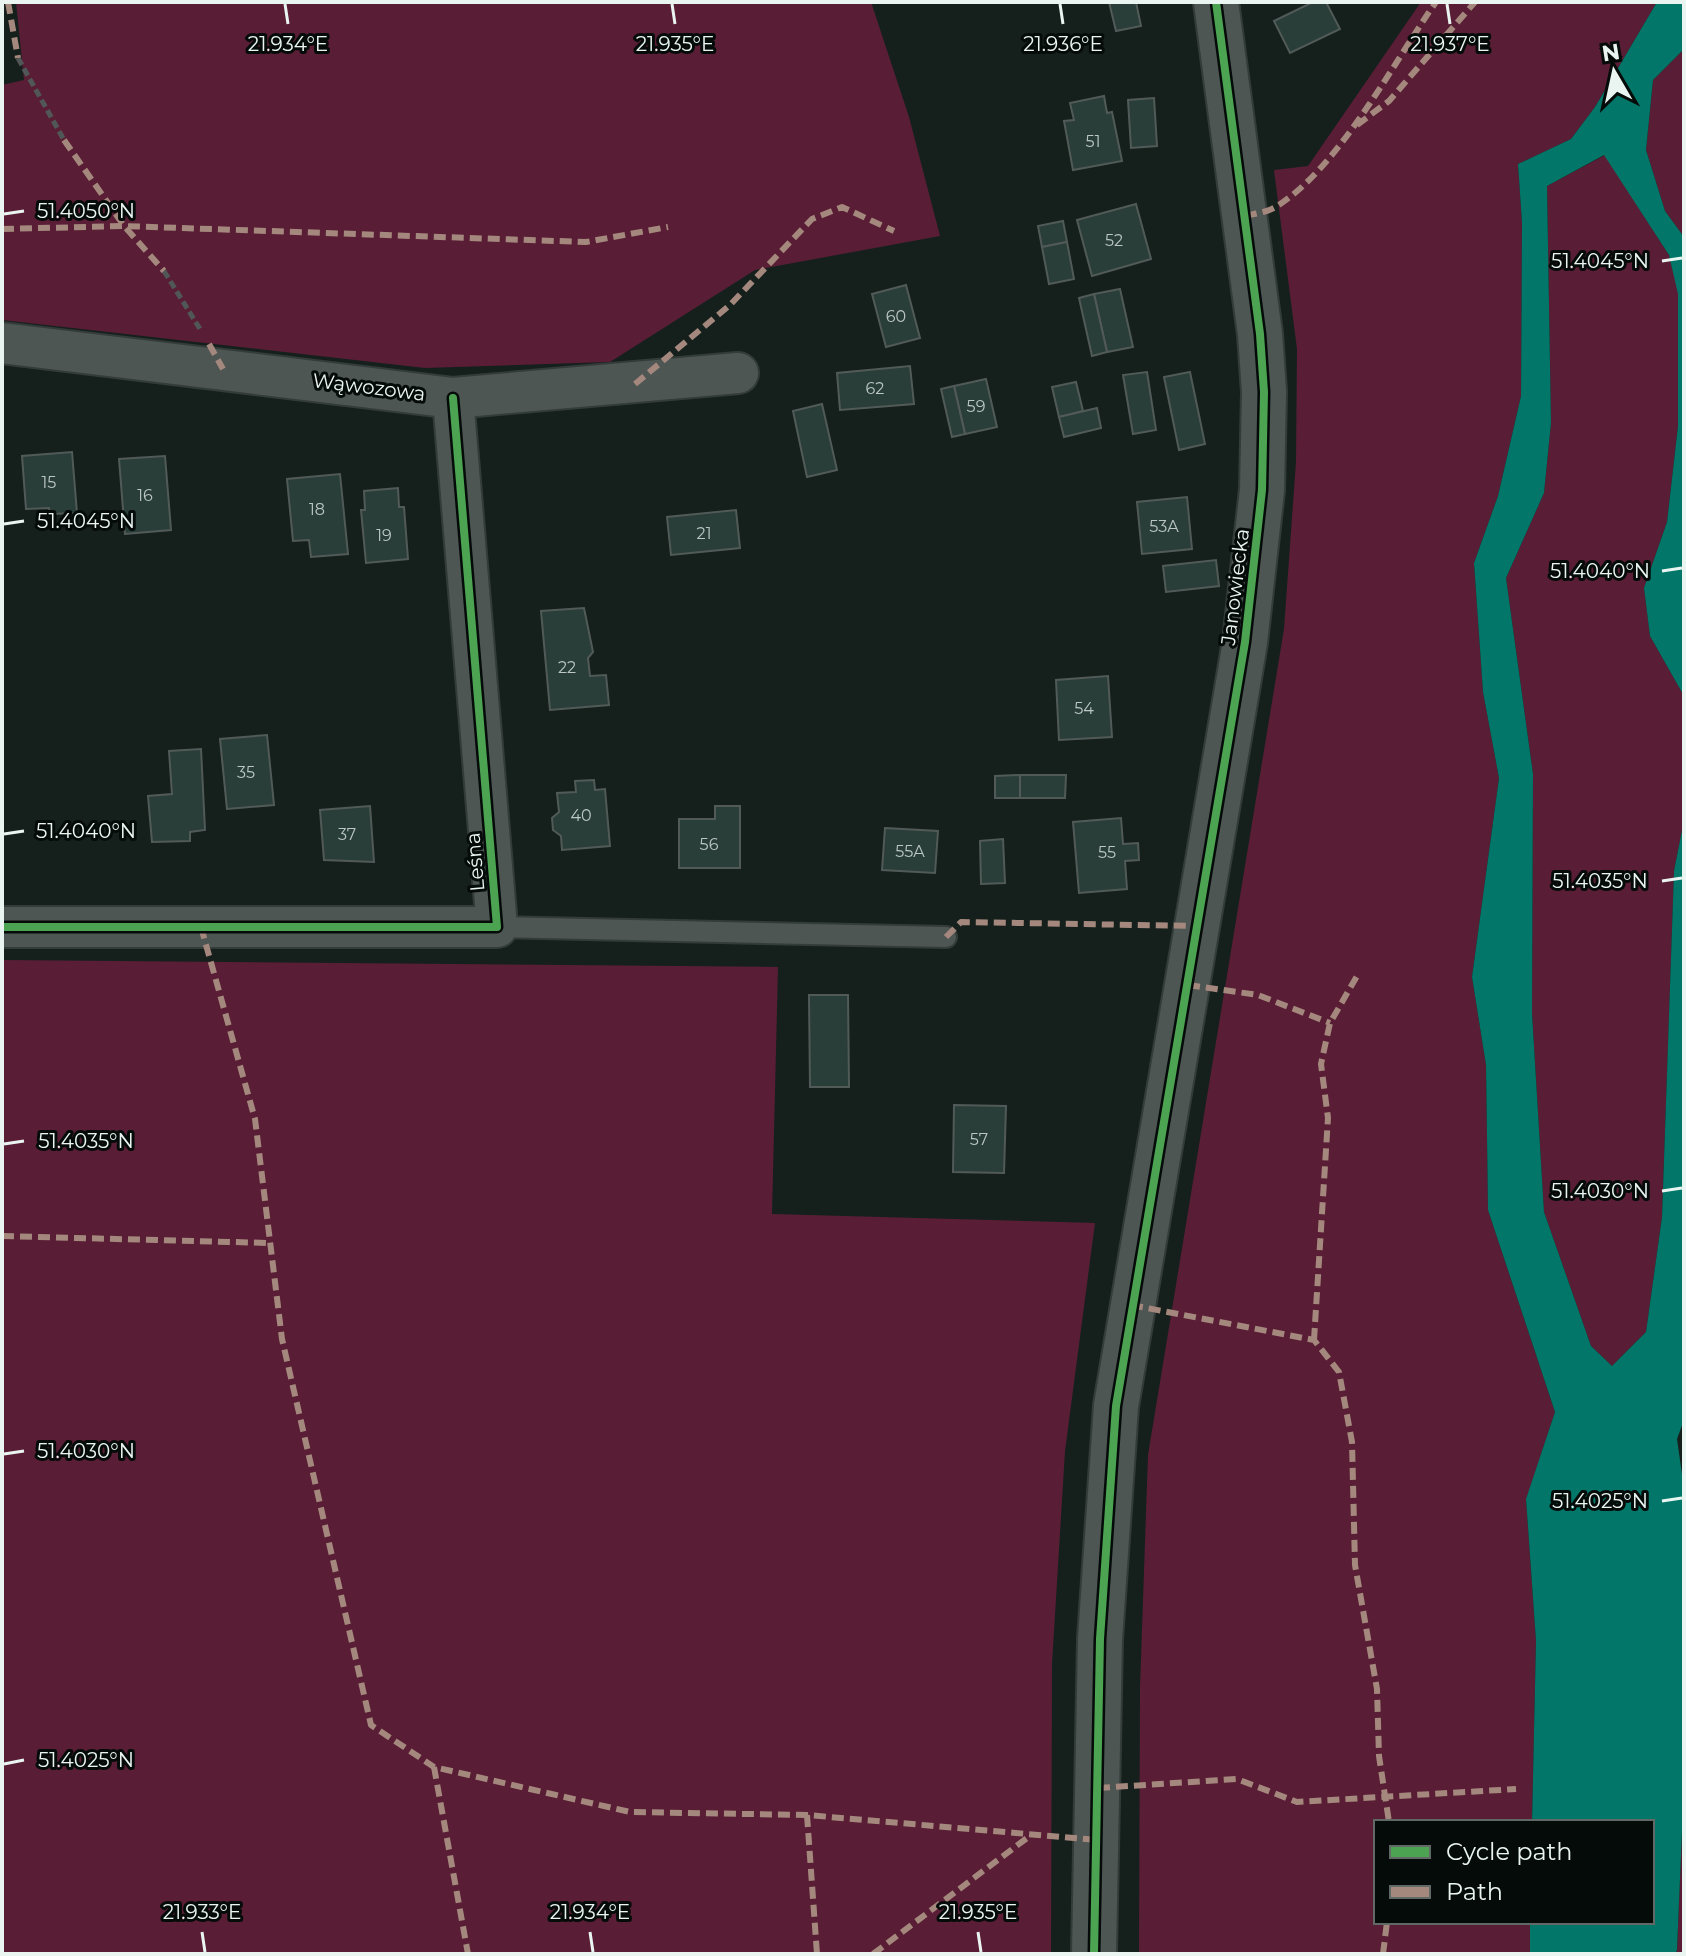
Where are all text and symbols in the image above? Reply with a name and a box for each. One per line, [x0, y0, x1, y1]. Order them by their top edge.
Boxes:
text: 21.934°E [248, 32, 328, 56]
text: 21.935°E [636, 32, 714, 56]
text: 21.936°E [1023, 32, 1103, 56]
text: 21.937°E [1410, 32, 1490, 56]
north arrow [1574, 32, 1654, 112]
text: N [1600, 38, 1622, 67]
house number: 51 [1086, 132, 1100, 151]
text: 51.4050°N [37, 199, 135, 223]
house number: 52 [1105, 231, 1123, 250]
text: 51.4045°N [1551, 249, 1649, 273]
house number: 60 [886, 307, 906, 326]
street label: Wąwozowa [311, 368, 427, 406]
house number: 62 [866, 379, 884, 398]
house number: 59 [967, 397, 985, 416]
house number: 15 [42, 473, 56, 492]
house number: 16 [137, 486, 153, 505]
house number: 18 [309, 500, 325, 519]
text: 51.4045°N [37, 509, 135, 533]
house number: 53A [1149, 517, 1179, 536]
house number: 21 [697, 524, 711, 543]
house number: 19 [376, 526, 392, 545]
street label: Janowiecka [1216, 527, 1254, 648]
text: 51.4040°N [1550, 559, 1650, 583]
house number: 22 [558, 658, 576, 677]
house number: 54 [1074, 699, 1094, 718]
house number: 35 [237, 763, 255, 782]
house number: 40 [570, 806, 592, 825]
text: 51.4040°N [36, 819, 136, 843]
house number: 37 [338, 825, 356, 844]
street label: Leśna [460, 832, 490, 892]
house number: 56 [700, 835, 719, 854]
house number: 55A [895, 842, 925, 861]
house number: 55 [1098, 843, 1116, 862]
text: 51.4035°N [1552, 869, 1648, 893]
text: 51.4035°N [38, 1129, 134, 1153]
house number: 57 [970, 1130, 988, 1149]
text: 51.4030°N [1551, 1179, 1649, 1203]
text: 51.4030°N [37, 1439, 135, 1463]
text: 51.4025°N [1552, 1489, 1648, 1513]
text: 51.4025°N [38, 1748, 134, 1772]
legend [1374, 1820, 1654, 1924]
text: Cycle path [1446, 1837, 1573, 1866]
text: Path [1446, 1877, 1503, 1906]
text: 21.933°E [163, 1900, 241, 1924]
text: 21.934°E [550, 1900, 630, 1924]
text: 21.935°E [939, 1900, 1017, 1924]

